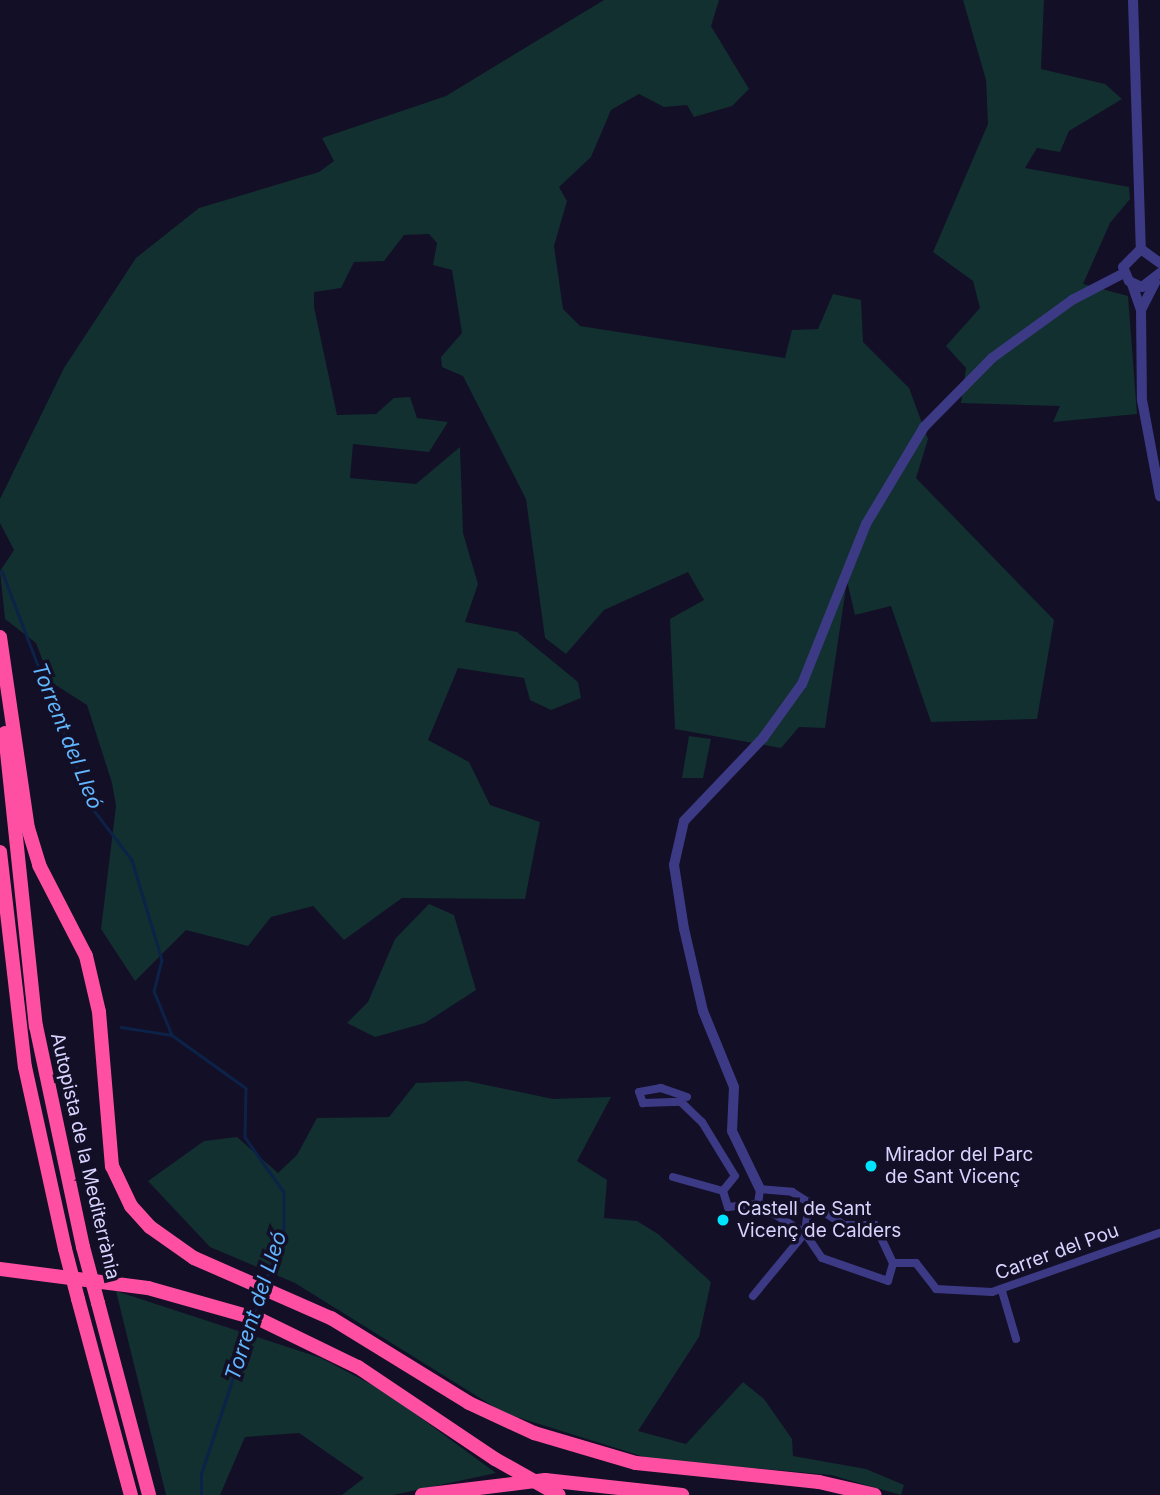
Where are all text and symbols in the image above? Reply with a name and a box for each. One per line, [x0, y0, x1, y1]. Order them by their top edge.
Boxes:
water label: Torrent del Lleó [26, 659, 108, 813]
street label: Autopista de la Mediterrània [46, 1030, 124, 1282]
place label: Mirador del Parc de Sant Vicenç [885, 1144, 1033, 1188]
marker: Mirador del Parc de Sant Vicenç [863, 1158, 879, 1174]
place label: Castell de Sant Vicenç de Calders [737, 1198, 901, 1242]
marker: Castell de Sant Vicenç de Calders [715, 1212, 731, 1228]
street label: Carrer del Pou [992, 1219, 1122, 1285]
water label: Torrent del Lleó [220, 1228, 292, 1384]

